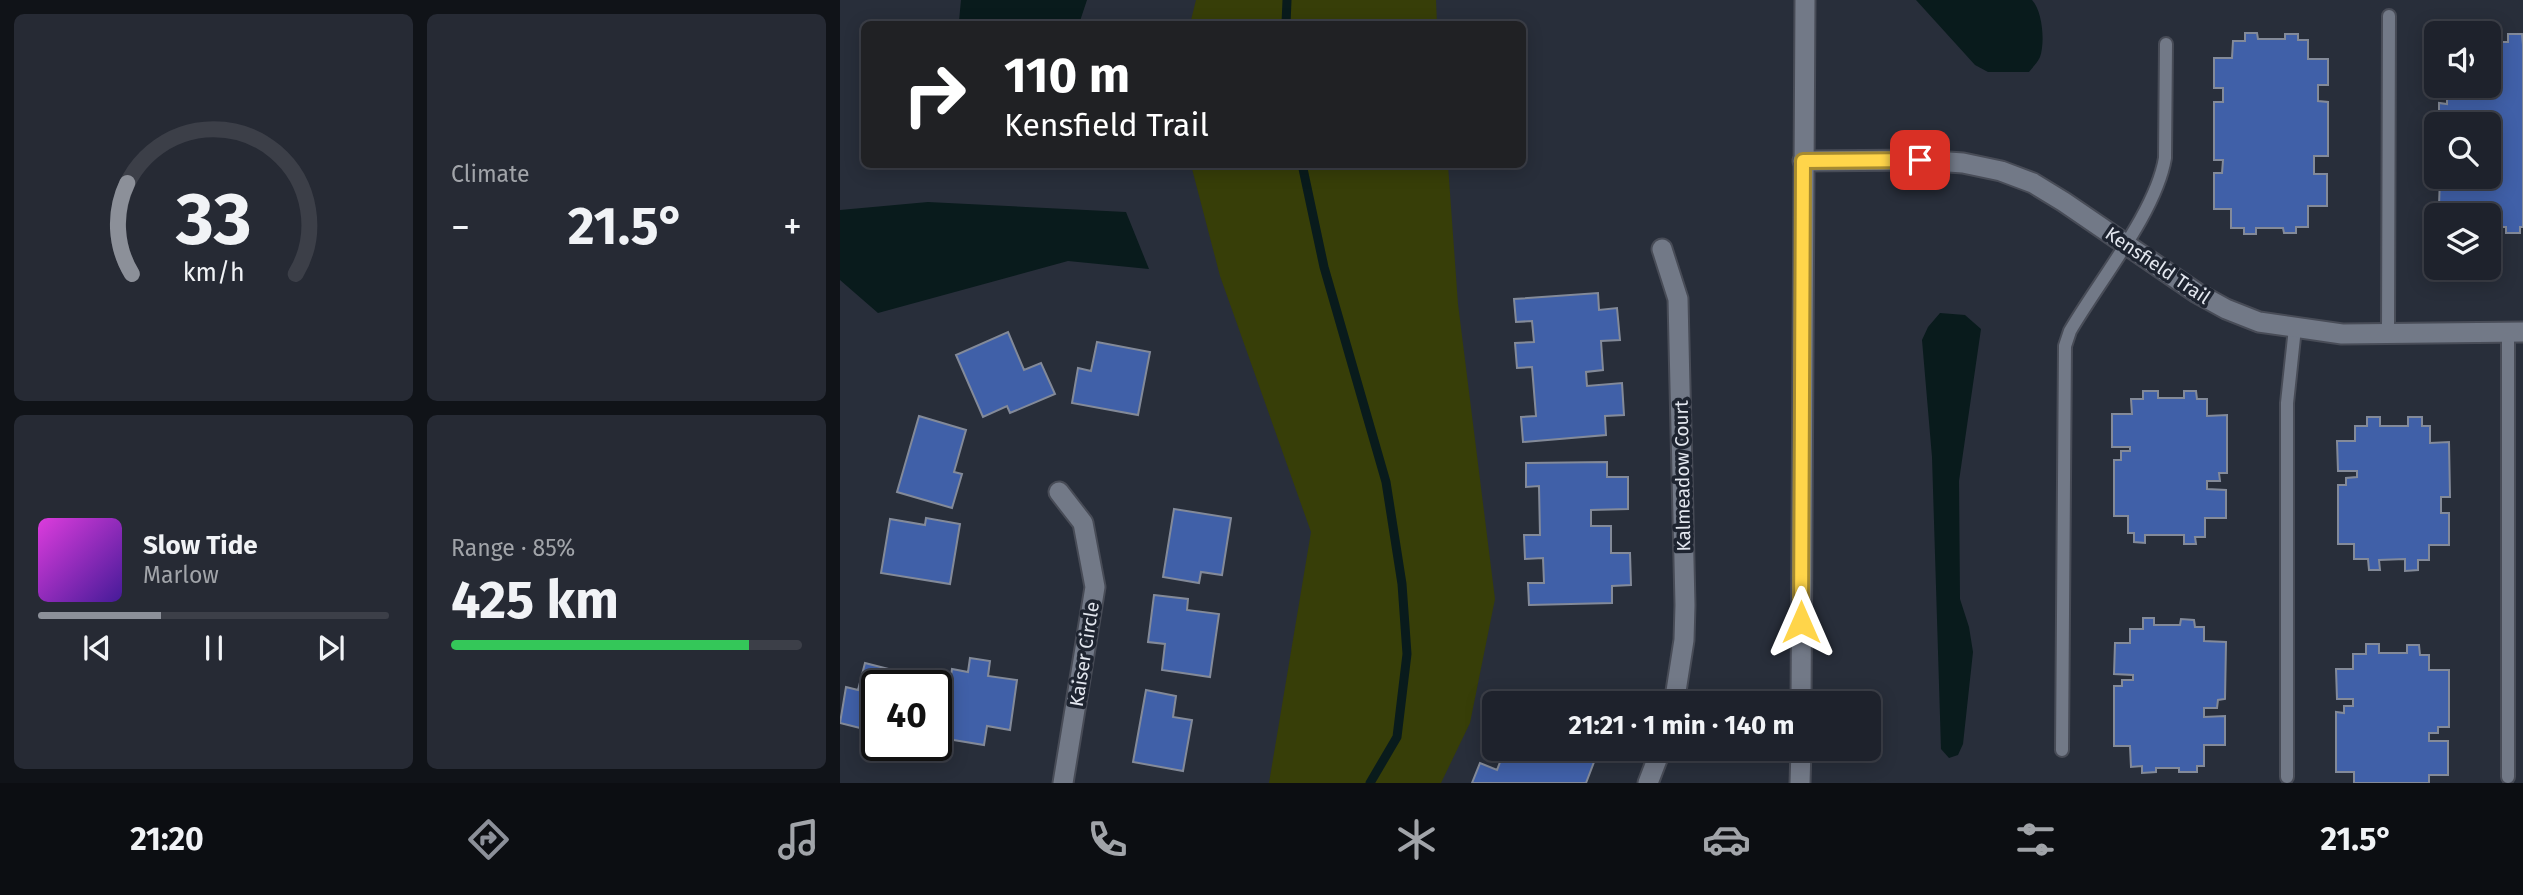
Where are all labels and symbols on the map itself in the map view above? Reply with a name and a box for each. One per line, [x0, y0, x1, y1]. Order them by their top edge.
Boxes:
pin [1890, 130, 1950, 190]
street label: Kensfield Trail [2101, 222, 2215, 309]
street label: Kalmeadow Court [1670, 400, 1695, 552]
position arrow [1764, 585, 1838, 659]
street label: Kaiser Circle [1065, 600, 1104, 708]
speed limit sign: 40 [861, 670, 952, 761]

